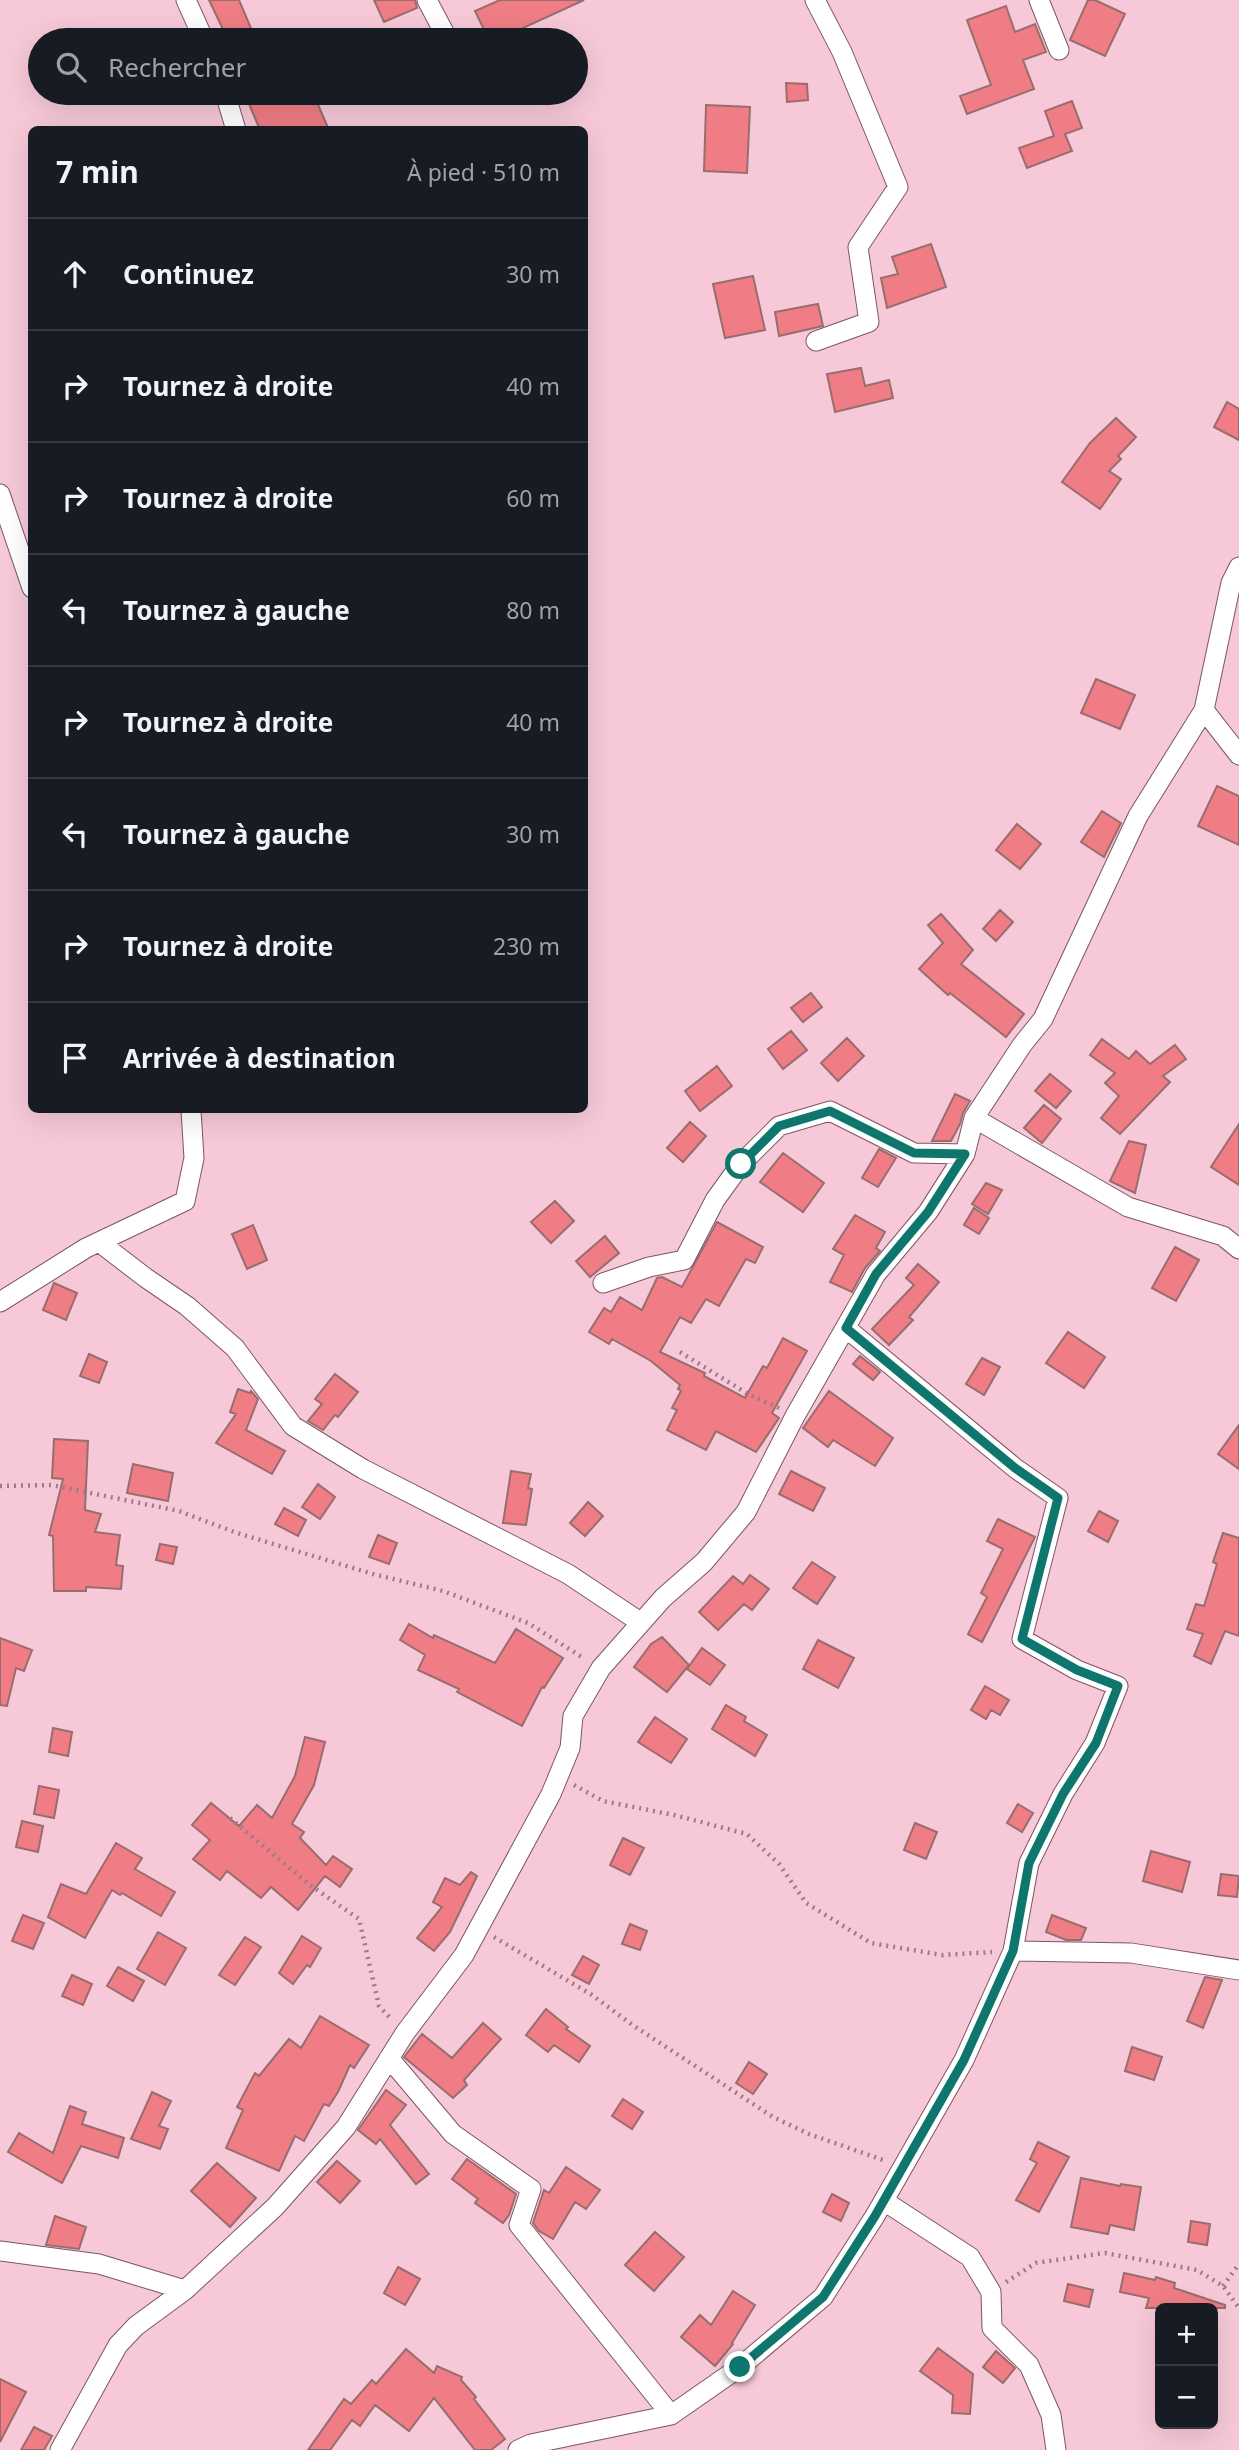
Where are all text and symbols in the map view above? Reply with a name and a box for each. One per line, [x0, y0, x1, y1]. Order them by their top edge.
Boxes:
search box [28, 28, 588, 105]
icon: search [52, 48, 90, 86]
text: Rechercher [108, 49, 246, 85]
text: 7 min [56, 151, 139, 192]
text: À pied · 510 m [407, 156, 560, 188]
icon: ahead [56, 255, 94, 293]
text: Continuez [123, 256, 254, 292]
text: 30 m [506, 258, 560, 290]
icon: right [56, 367, 94, 405]
text: Tournez à droite [123, 368, 333, 404]
text: 40 m [506, 370, 560, 402]
icon: right [56, 479, 94, 517]
text: Tournez à droite [123, 480, 333, 516]
text: 60 m [506, 482, 560, 514]
icon: left [56, 591, 94, 629]
text: Tournez à gauche [123, 592, 350, 628]
text: 80 m [506, 594, 560, 626]
icon: right [56, 703, 94, 741]
text: Tournez à droite [123, 704, 333, 740]
text: 40 m [506, 706, 560, 738]
icon: left [56, 815, 94, 853]
text: Tournez à gauche [123, 816, 350, 852]
text: 30 m [506, 818, 560, 850]
icon: right [56, 927, 94, 965]
text: Tournez à droite [123, 928, 333, 964]
text: 230 m [493, 930, 560, 962]
icon: arrive [56, 1039, 94, 1077]
text: Arrivée à destination [123, 1040, 396, 1076]
route start [725, 1148, 756, 1179]
map controls [1155, 2303, 1218, 2429]
button: + [1155, 2303, 1218, 2366]
route end [724, 2351, 755, 2382]
button: − [1155, 2366, 1218, 2429]

